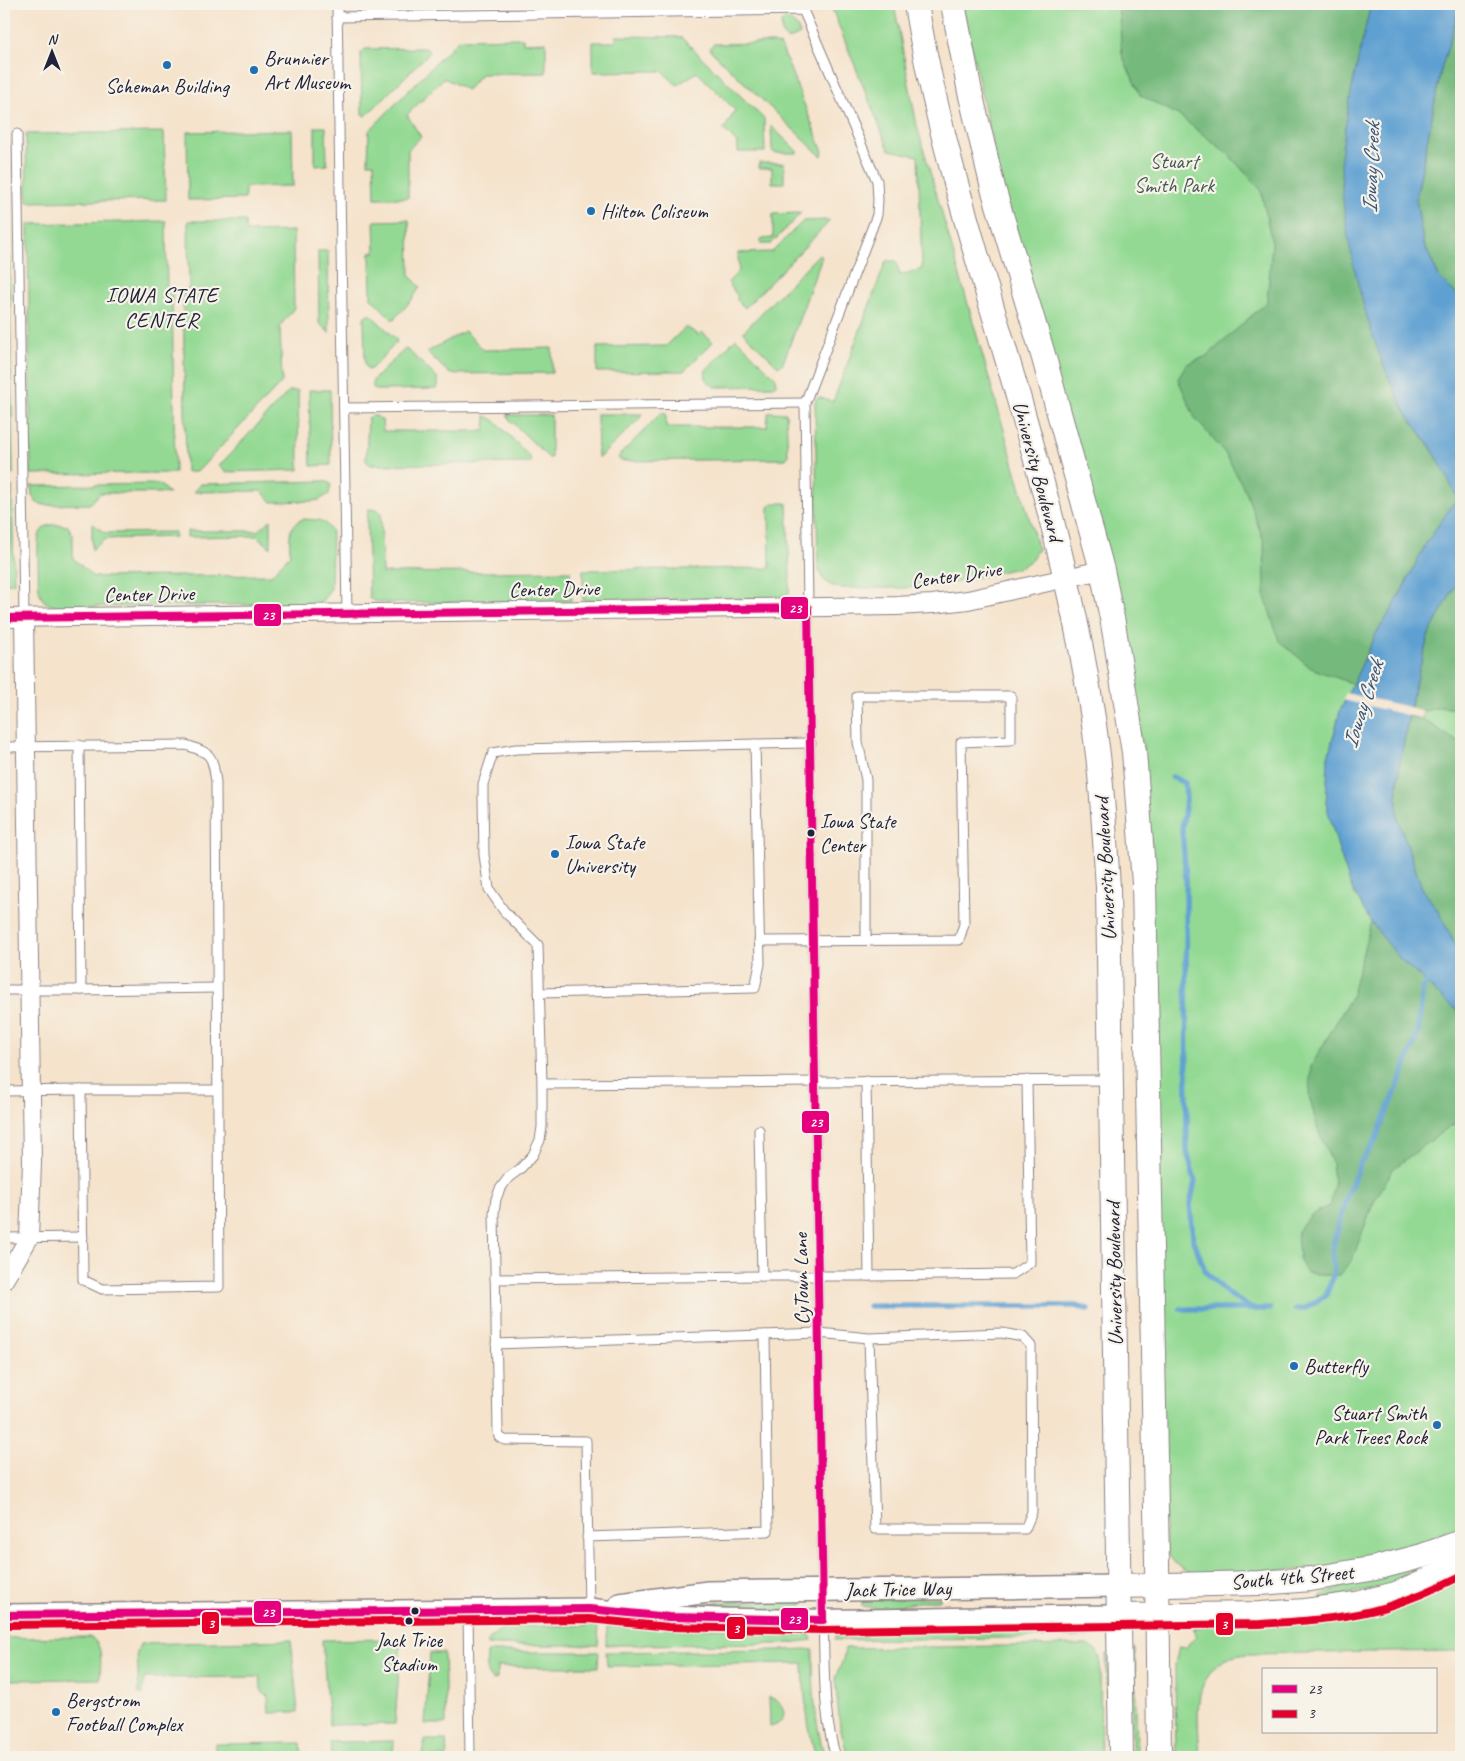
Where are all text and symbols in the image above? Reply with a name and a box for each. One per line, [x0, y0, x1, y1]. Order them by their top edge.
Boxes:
north arrow [28, 28, 78, 78]
text: N [48, 31, 59, 48]
place label: Brunnier Art Museum [264, 45, 352, 95]
marker: Scheman Building [161, 59, 173, 71]
marker: Brunnier Art Museum [248, 64, 260, 76]
place label: Scheman Building [105, 73, 230, 99]
water label: Ioway Creek [1355, 119, 1387, 213]
park label: Stuart Smith Park [1134, 148, 1215, 198]
place label: Hilton Coliseum [601, 198, 709, 224]
marker: Hilton Coliseum [585, 205, 597, 217]
district label: IOWA STATE CENTER [106, 281, 221, 334]
street label: University Boulevard [1007, 398, 1070, 547]
street label: Center Drive [910, 556, 1005, 594]
street label: Center Drive [509, 575, 602, 603]
street label: Center Drive [104, 580, 197, 608]
line badge: 23 [780, 596, 809, 620]
text: 23 [789, 600, 803, 617]
line badge: 23 [253, 603, 282, 627]
text: 23 [262, 607, 276, 624]
water label: Ioway Creek [1336, 654, 1391, 751]
street label: University Boulevard [1088, 793, 1122, 941]
place label: Iowa State Center [820, 809, 897, 858]
marker: Iowa State Center [806, 828, 816, 838]
place label: Iowa State University [565, 829, 646, 879]
marker: Iowa State University [549, 848, 561, 860]
line badge: 23 [801, 1110, 830, 1134]
text: 23 [810, 1114, 824, 1131]
street label: University Boulevard [1100, 1198, 1128, 1346]
street label: CyTown Lane [787, 1232, 815, 1325]
place label: Butterfly [1304, 1353, 1370, 1379]
marker: Butterfly [1288, 1360, 1300, 1372]
place label: Stuart Smith Park Trees Rock [1314, 1400, 1428, 1450]
marker: Stuart Smith Park Trees Rock [1431, 1419, 1443, 1431]
street label: South 4th Street [1230, 1559, 1356, 1595]
street label: Jack Trice Way [844, 1575, 953, 1603]
line badge: 23 [253, 1600, 282, 1624]
text: 23 [262, 1604, 276, 1621]
unlabelled marker [410, 1606, 420, 1616]
line badge: 23 [780, 1607, 809, 1631]
line badge: 3 [201, 1611, 220, 1635]
text: 23 [788, 1611, 802, 1628]
line badge: 3 [1215, 1612, 1234, 1636]
text: 3 [208, 1615, 216, 1632]
marker: Jack Trice Stadium [404, 1616, 414, 1626]
line badge: 3 [726, 1616, 746, 1640]
text: 3 [1221, 1616, 1229, 1633]
text: 3 [733, 1620, 741, 1637]
place label: Jack Trice Stadium [375, 1628, 444, 1677]
legend [1262, 1668, 1438, 1734]
text: 23 [1308, 1680, 1323, 1699]
place label: Bergstrom Football Complex [66, 1687, 184, 1737]
text: 3 [1308, 1704, 1316, 1723]
marker: Bergstrom Football Complex [50, 1706, 62, 1718]

